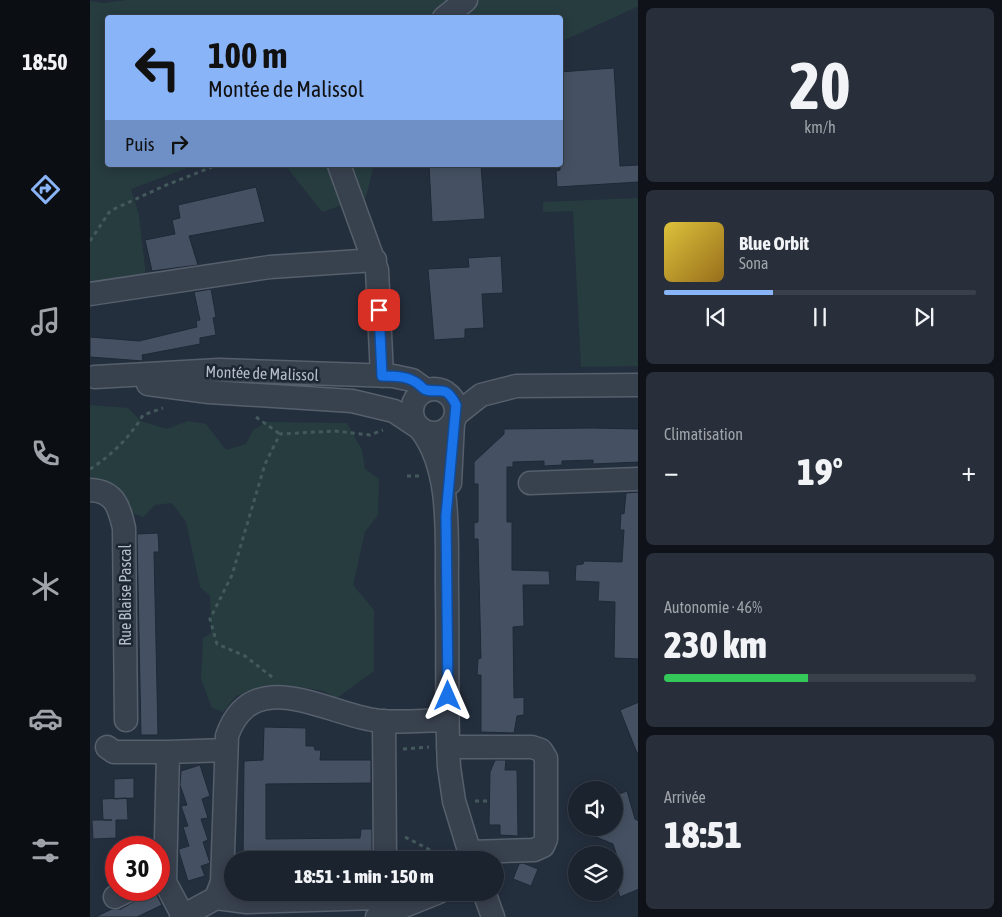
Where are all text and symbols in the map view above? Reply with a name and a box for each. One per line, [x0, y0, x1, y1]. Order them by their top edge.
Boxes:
icon: left [125, 35, 190, 100]
text: 100 m [208, 35, 287, 75]
text: 20 [789, 48, 851, 123]
text: 18:50 [22, 49, 68, 75]
text: Montée de Malissol [208, 76, 364, 102]
text: km/h [804, 118, 836, 136]
icon: right [165, 130, 193, 158]
text: Puis [125, 133, 155, 155]
icon: directions [28, 172, 63, 207]
text: Blue Orbit [739, 232, 809, 254]
text: Sona [739, 254, 768, 272]
pin [358, 289, 400, 331]
icon: arrive [365, 296, 393, 324]
icon: previous [702, 303, 730, 331]
icon: pause [806, 303, 834, 331]
icon: next [910, 303, 938, 331]
icon: music [28, 304, 63, 339]
street label: Montée de Malissol [205, 362, 320, 384]
text: Climatisation [664, 425, 743, 443]
icon: phone [28, 436, 63, 471]
text: 19° [797, 450, 843, 493]
text: − [664, 455, 679, 487]
text: + [961, 455, 976, 487]
street label: Rue Blaise Pascal [116, 544, 134, 646]
icon: climate [28, 569, 63, 604]
text: Autonomie · 46% [664, 598, 762, 616]
text: 230 km [664, 623, 767, 666]
position arrow [421, 669, 473, 721]
icon: car [28, 701, 63, 736]
map controls [568, 781, 623, 901]
button: sound [568, 781, 623, 836]
text: Arrivée [664, 788, 706, 806]
text: 18:51 [664, 813, 742, 856]
icon: filters [28, 833, 63, 868]
speed limit sign: 30 [105, 836, 170, 901]
button: layers [568, 846, 623, 901]
text: 18:51 · 1 min · 150 m [294, 865, 434, 887]

